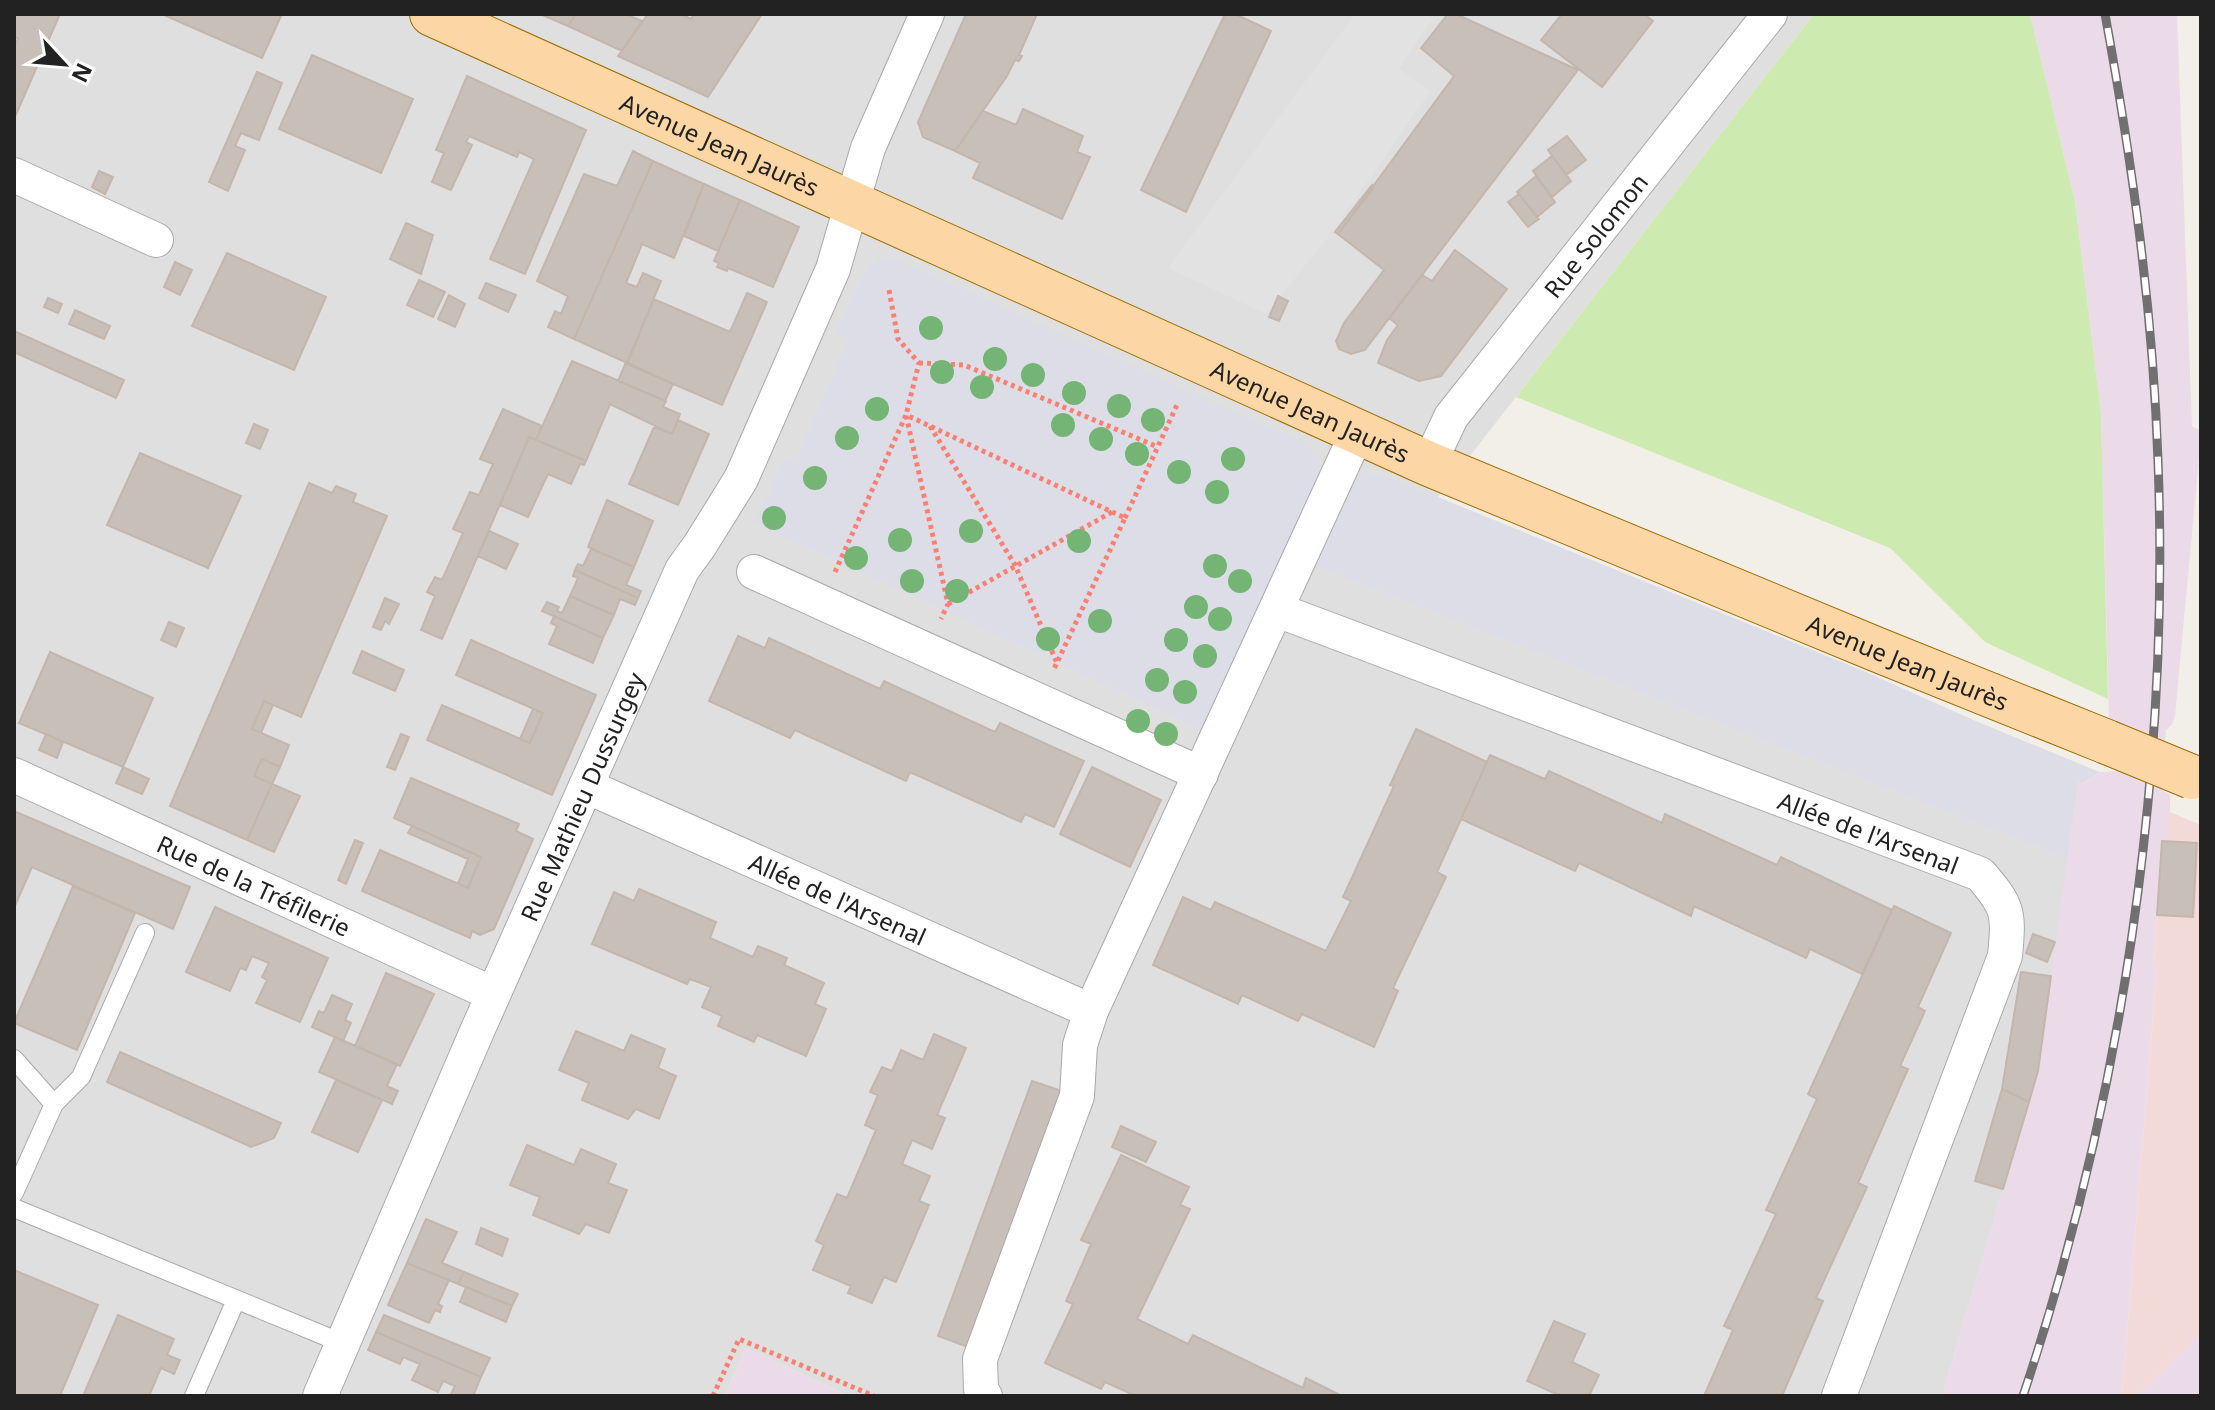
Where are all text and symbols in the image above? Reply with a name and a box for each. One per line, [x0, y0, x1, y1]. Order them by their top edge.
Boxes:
north arrow [24, 24, 104, 104]
text: N [65, 59, 100, 88]
street label: Avenue Jean Jaurès [615, 85, 825, 203]
street label: Rue Solomon [1536, 166, 1655, 304]
street label: Avenue Jean Jaurès [1206, 351, 1415, 470]
street label: Avenue Jean Jaurès [1802, 606, 2014, 717]
street label: Rue Mathieu Dussurgey [512, 666, 651, 926]
street label: Allée de l'Arsenal [1774, 783, 1964, 881]
street label: Rue de la Tréfilerie [152, 826, 356, 943]
street label: Allée de l'Arsenal [744, 845, 932, 952]

